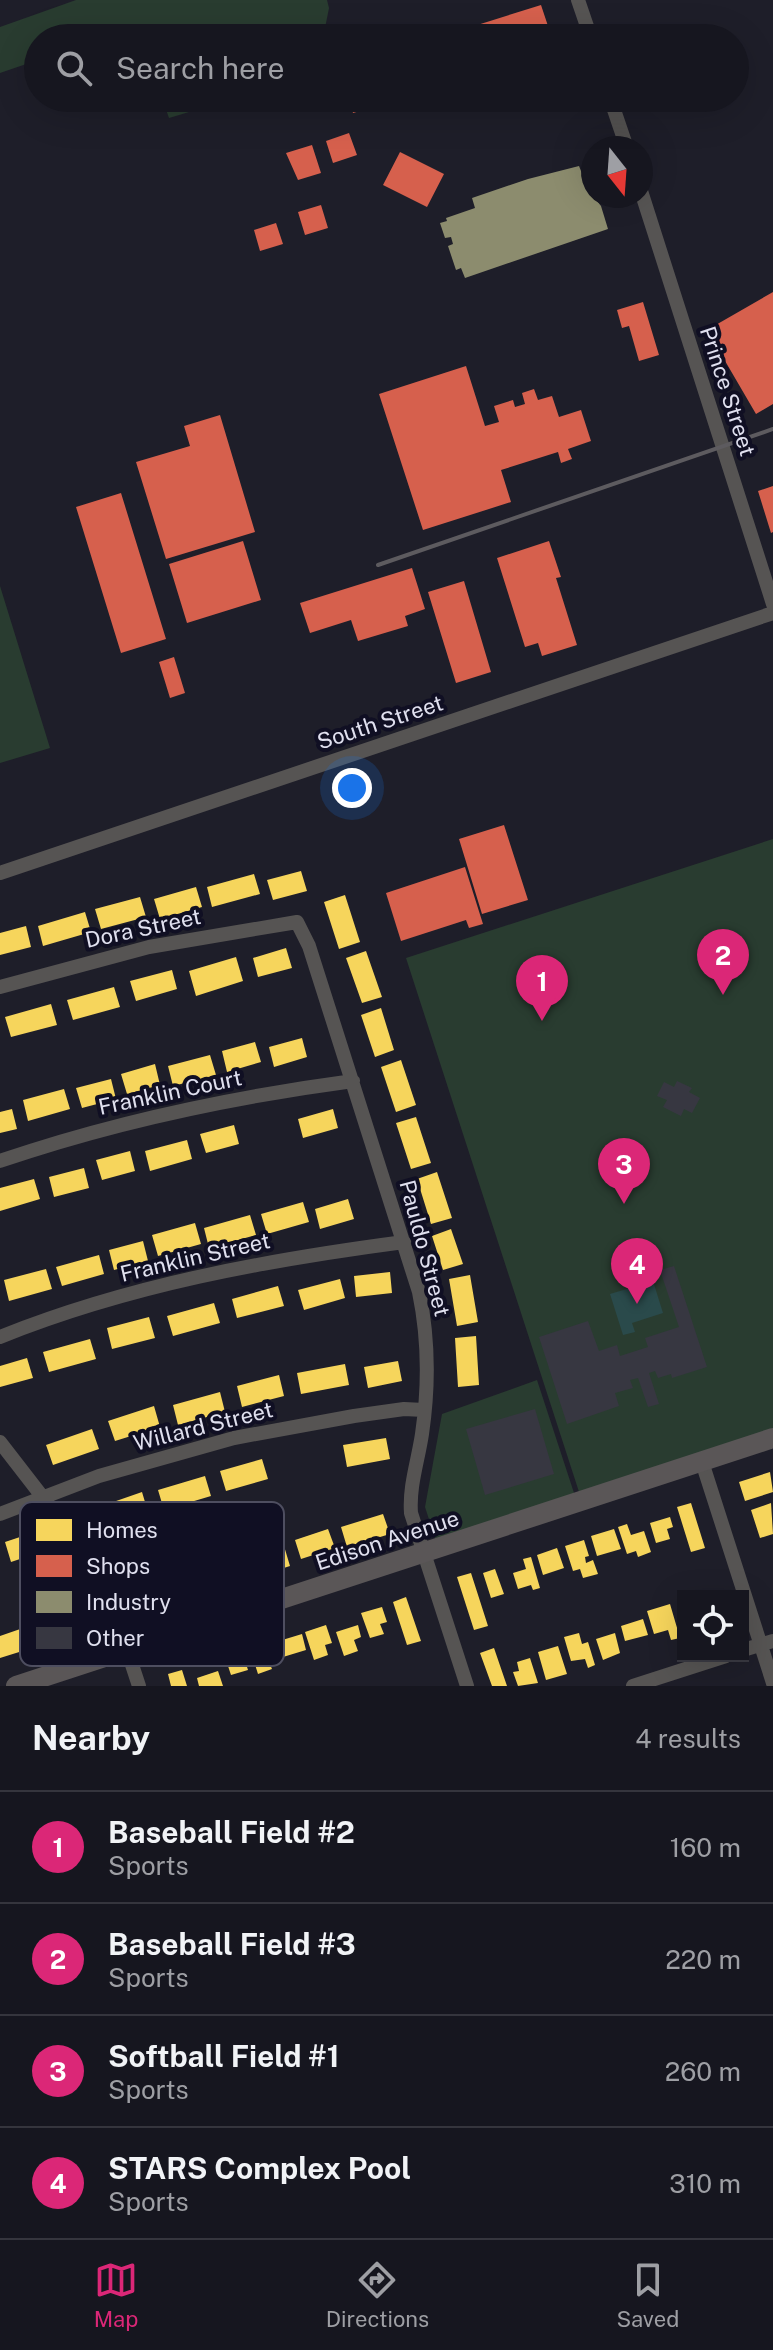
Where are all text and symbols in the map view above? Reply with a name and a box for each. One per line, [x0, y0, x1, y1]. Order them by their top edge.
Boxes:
search box [24, 24, 749, 112]
icon: search [52, 46, 96, 90]
text: Search here [116, 50, 284, 86]
north arrow [581, 136, 653, 208]
street label: Prince Street [695, 323, 761, 459]
street label: South Street [314, 689, 446, 755]
your location [332, 768, 372, 808]
street label: Dora Street [83, 903, 203, 953]
pin: 2 [697, 929, 749, 995]
pin: 1 [516, 955, 568, 1021]
street label: Franklin Court [96, 1064, 244, 1120]
pin: 3 [598, 1138, 650, 1204]
street label: Pauldo Street [394, 1177, 456, 1319]
street label: Franklin Street [118, 1227, 272, 1287]
pin: 4 [611, 1238, 663, 1304]
street label: Willard Street [131, 1396, 275, 1456]
legend [20, 1502, 284, 1666]
street label: Edison Avenue [312, 1505, 462, 1575]
text: Homes [86, 1517, 158, 1543]
text: Shops [86, 1553, 150, 1579]
text: Industry [86, 1589, 171, 1615]
map controls [677, 1590, 749, 1662]
button: locate [677, 1590, 749, 1662]
text: Other [86, 1625, 144, 1651]
text: Nearby [32, 1718, 150, 1758]
text: 4 results [635, 1723, 741, 1754]
text: Baseball Field #2 [108, 1814, 355, 1850]
text: 1 [52, 1832, 64, 1863]
text: 160 m [670, 1832, 741, 1863]
text: Sports [108, 1850, 189, 1881]
text: Baseball Field #3 [108, 1926, 356, 1962]
text: 2 [50, 1944, 66, 1975]
text: 220 m [665, 1944, 741, 1975]
text: Sports [108, 1962, 189, 1993]
text: Softball Field #1 [108, 2038, 340, 2074]
text: 3 [49, 2056, 67, 2087]
text: 260 m [665, 2056, 741, 2087]
text: Sports [108, 2074, 189, 2105]
text: STARS Complex Pool [108, 2150, 411, 2186]
text: 4 [49, 2168, 67, 2199]
text: 310 m [669, 2168, 741, 2199]
text: Sports [108, 2186, 189, 2217]
tab: Map [94, 2258, 138, 2332]
tab: Directions [326, 2258, 429, 2332]
tab: Saved [616, 2258, 679, 2332]

